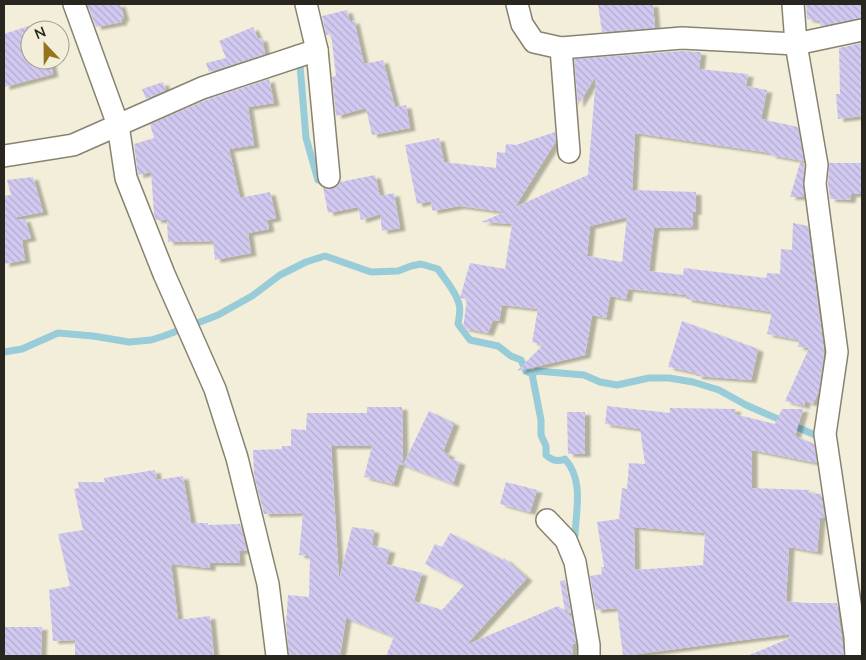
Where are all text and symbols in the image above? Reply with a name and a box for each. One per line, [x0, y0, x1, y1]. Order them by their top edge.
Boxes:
north arrow [20, 20, 70, 70]
text: N [32, 23, 48, 42]

